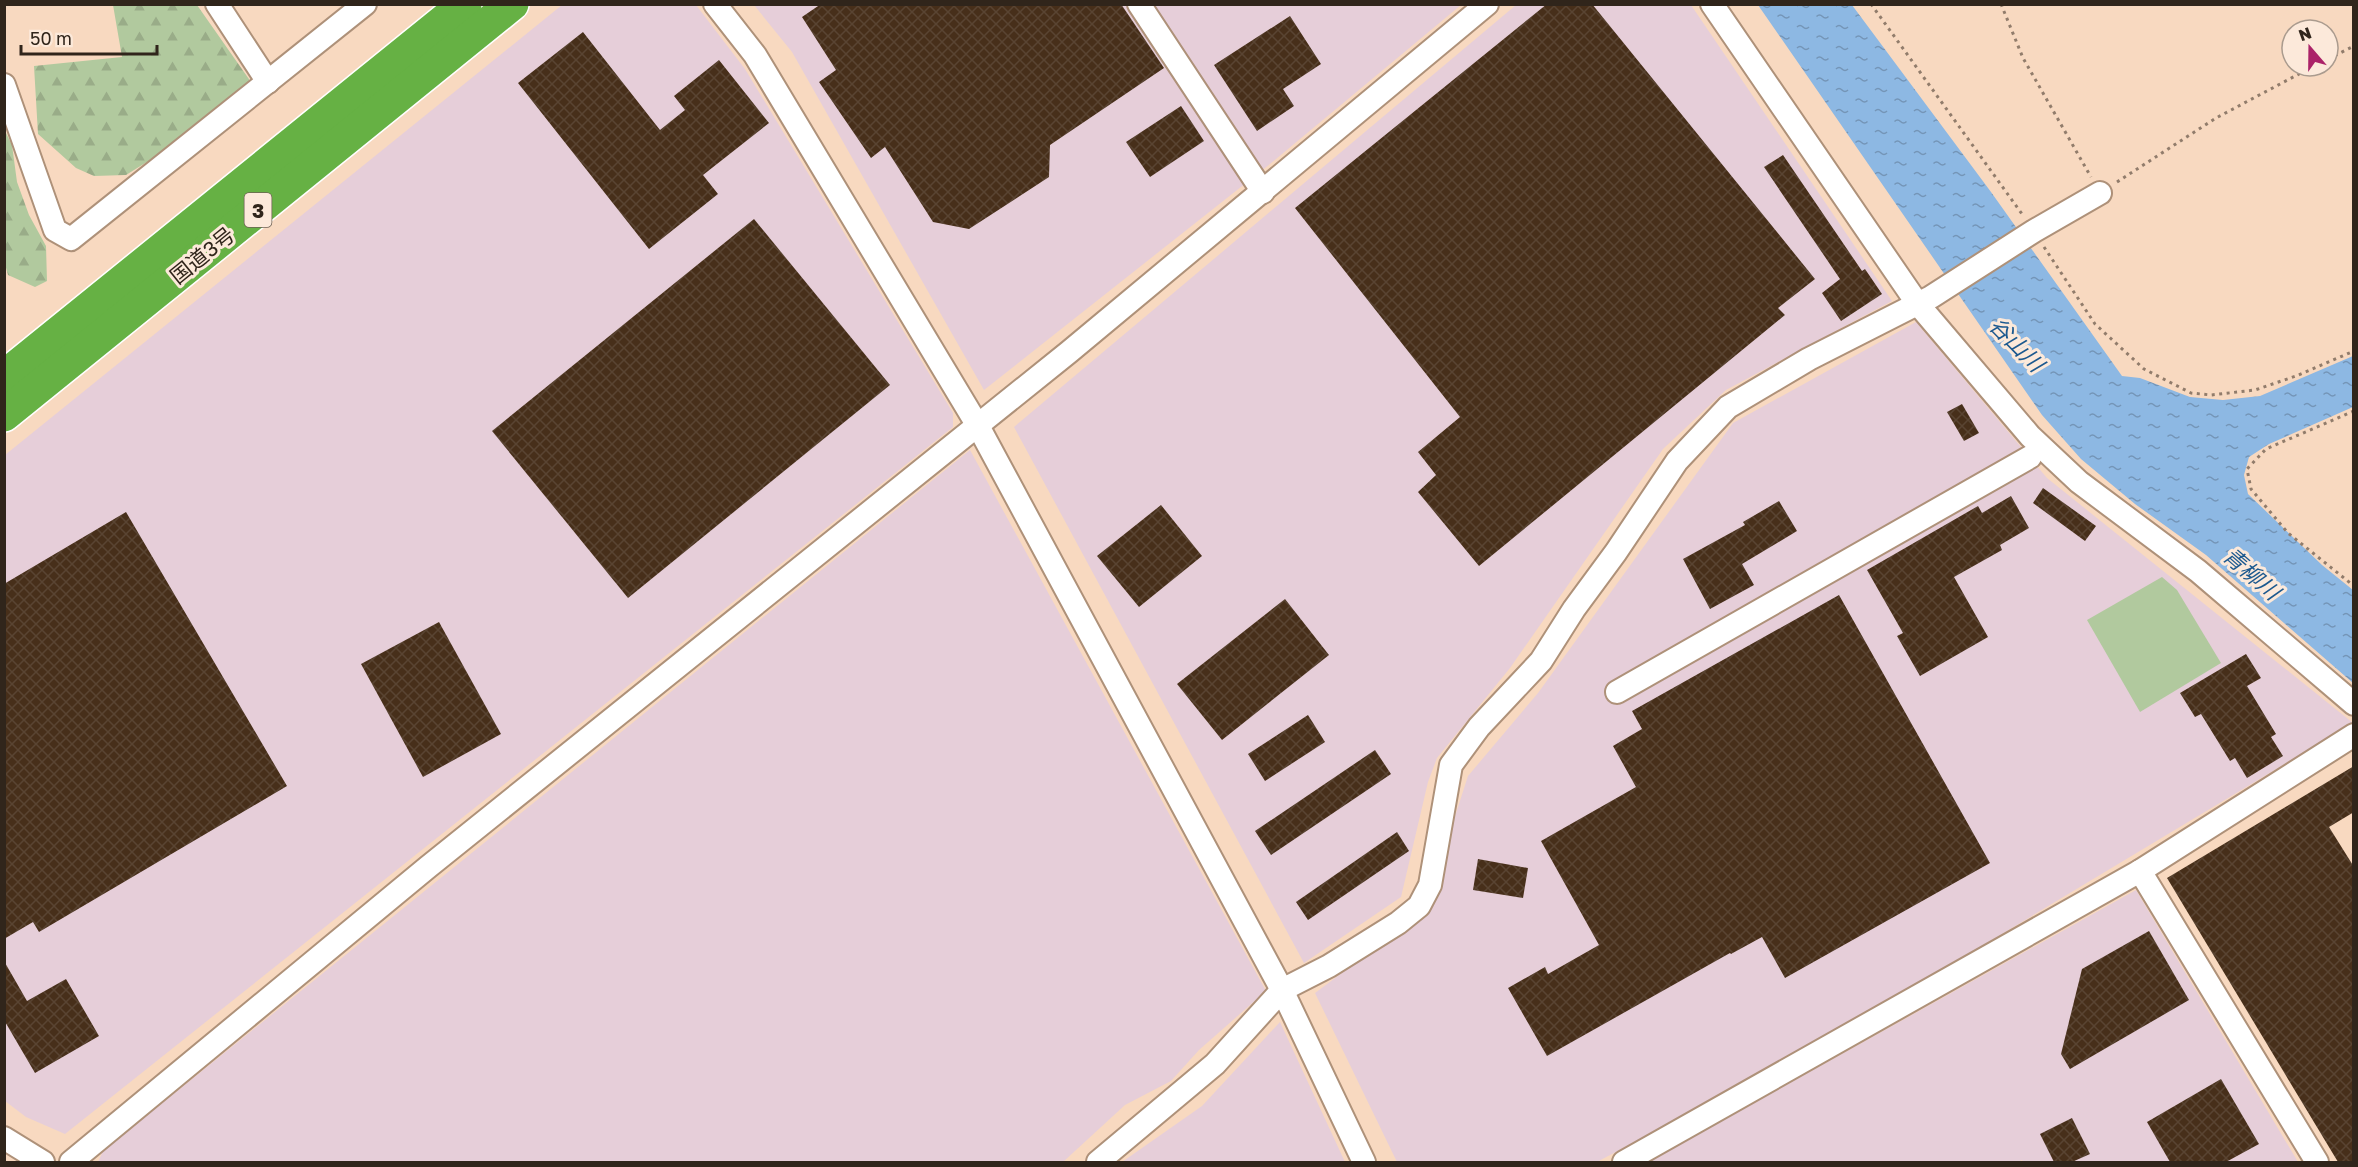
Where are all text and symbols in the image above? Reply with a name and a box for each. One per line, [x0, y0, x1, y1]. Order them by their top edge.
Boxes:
scale bar [21, 18, 158, 56]
north arrow [2280, 18, 2340, 78]
text: N [2296, 22, 2314, 45]
text: 50 m [30, 27, 72, 49]
road number: 3 [244, 193, 272, 227]
street label: 国道3号 [165, 221, 239, 289]
water label: 谷山川 [1984, 311, 2051, 378]
water label: 青柳川 [2218, 541, 2287, 606]

